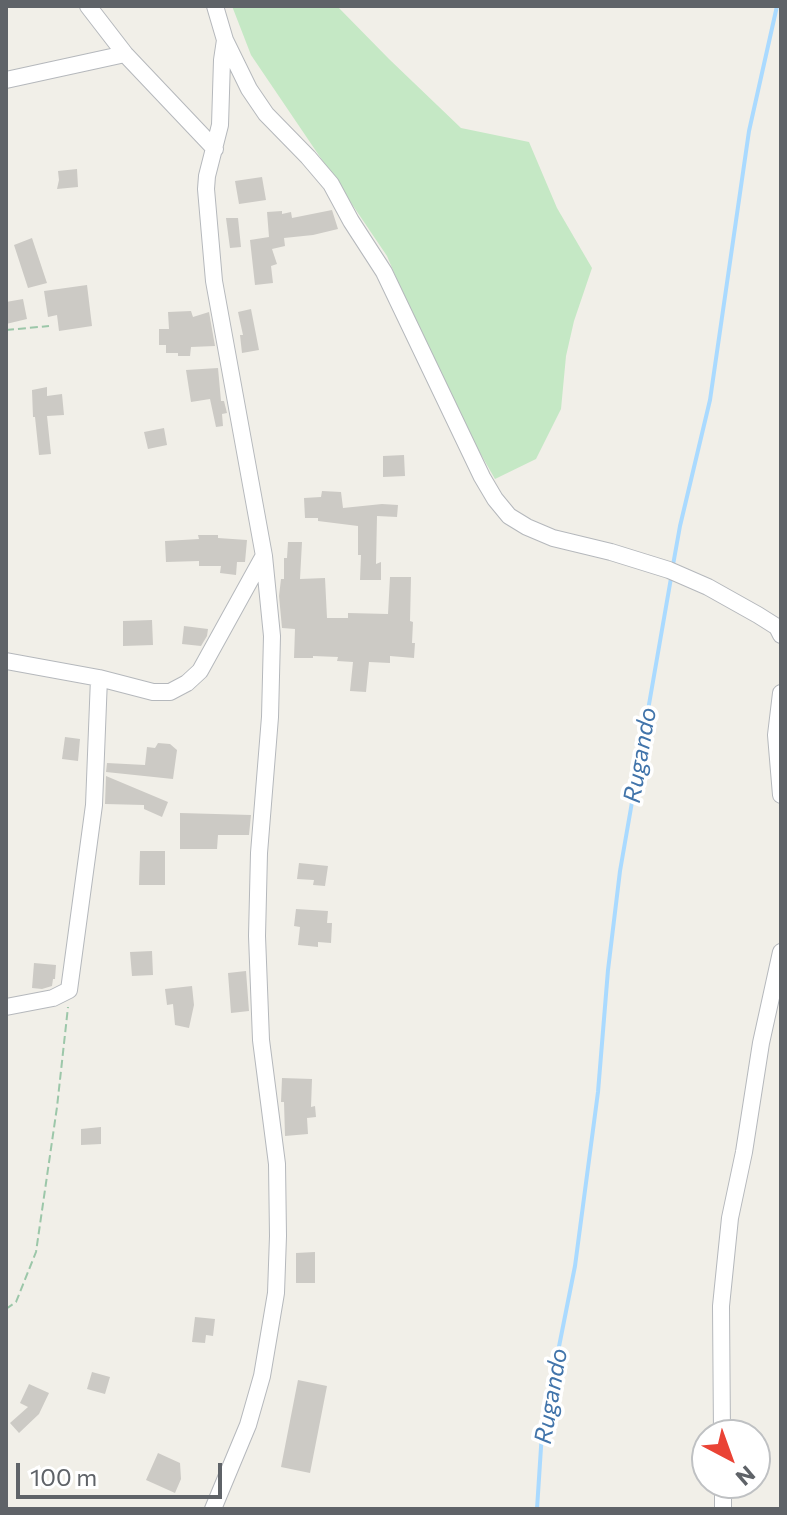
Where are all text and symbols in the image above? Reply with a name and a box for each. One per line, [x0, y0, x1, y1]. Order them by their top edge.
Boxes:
water label: Rugando [617, 705, 663, 805]
water label: Rugando [528, 1346, 574, 1446]
north arrow [691, 1419, 771, 1499]
scale bar [20, 1447, 226, 1497]
text: N [731, 1460, 761, 1492]
text: 100 m [30, 1462, 97, 1491]

